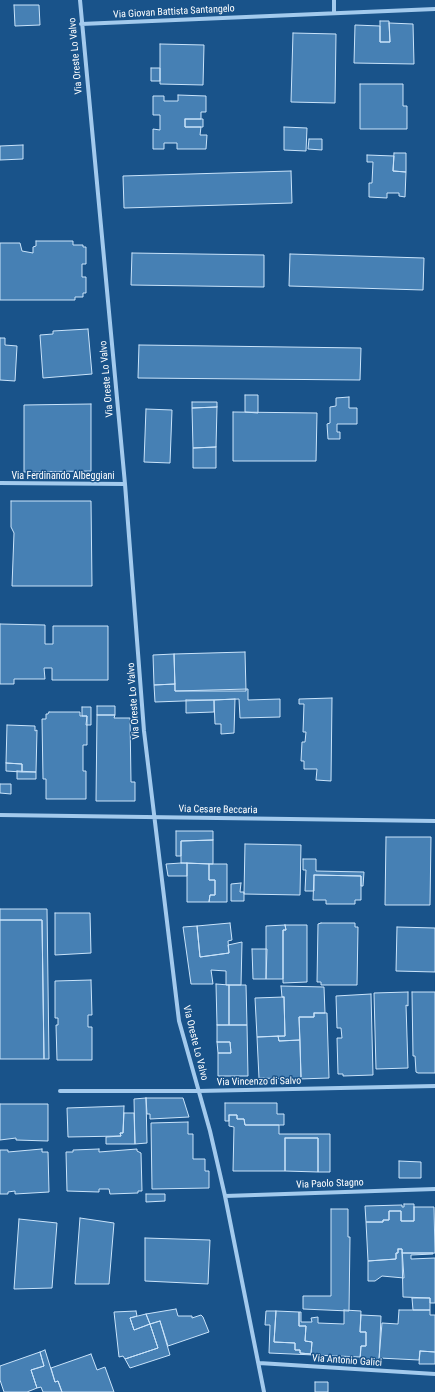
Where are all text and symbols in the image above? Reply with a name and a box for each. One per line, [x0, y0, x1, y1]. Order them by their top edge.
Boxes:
street label: Via Giovan Battista Santangelo [113, 3, 235, 21]
street label: Via Oreste Lo Valvo [67, 17, 85, 95]
street label: Via Oreste Lo Valvo [98, 340, 116, 418]
street label: Via Ferdinando Albeggiani [11, 470, 115, 482]
street label: Via Oreste Lo Valvo [125, 662, 143, 740]
street label: Via Cesare Beccaria [178, 803, 258, 817]
street label: Via Oreste Lo Valvo [180, 1004, 210, 1082]
street label: Via Vincenzo di Salvo [217, 1075, 301, 1089]
street label: Via Paolo Stagno [296, 1177, 364, 1191]
street label: Via Antonio Galici [312, 1353, 382, 1369]

